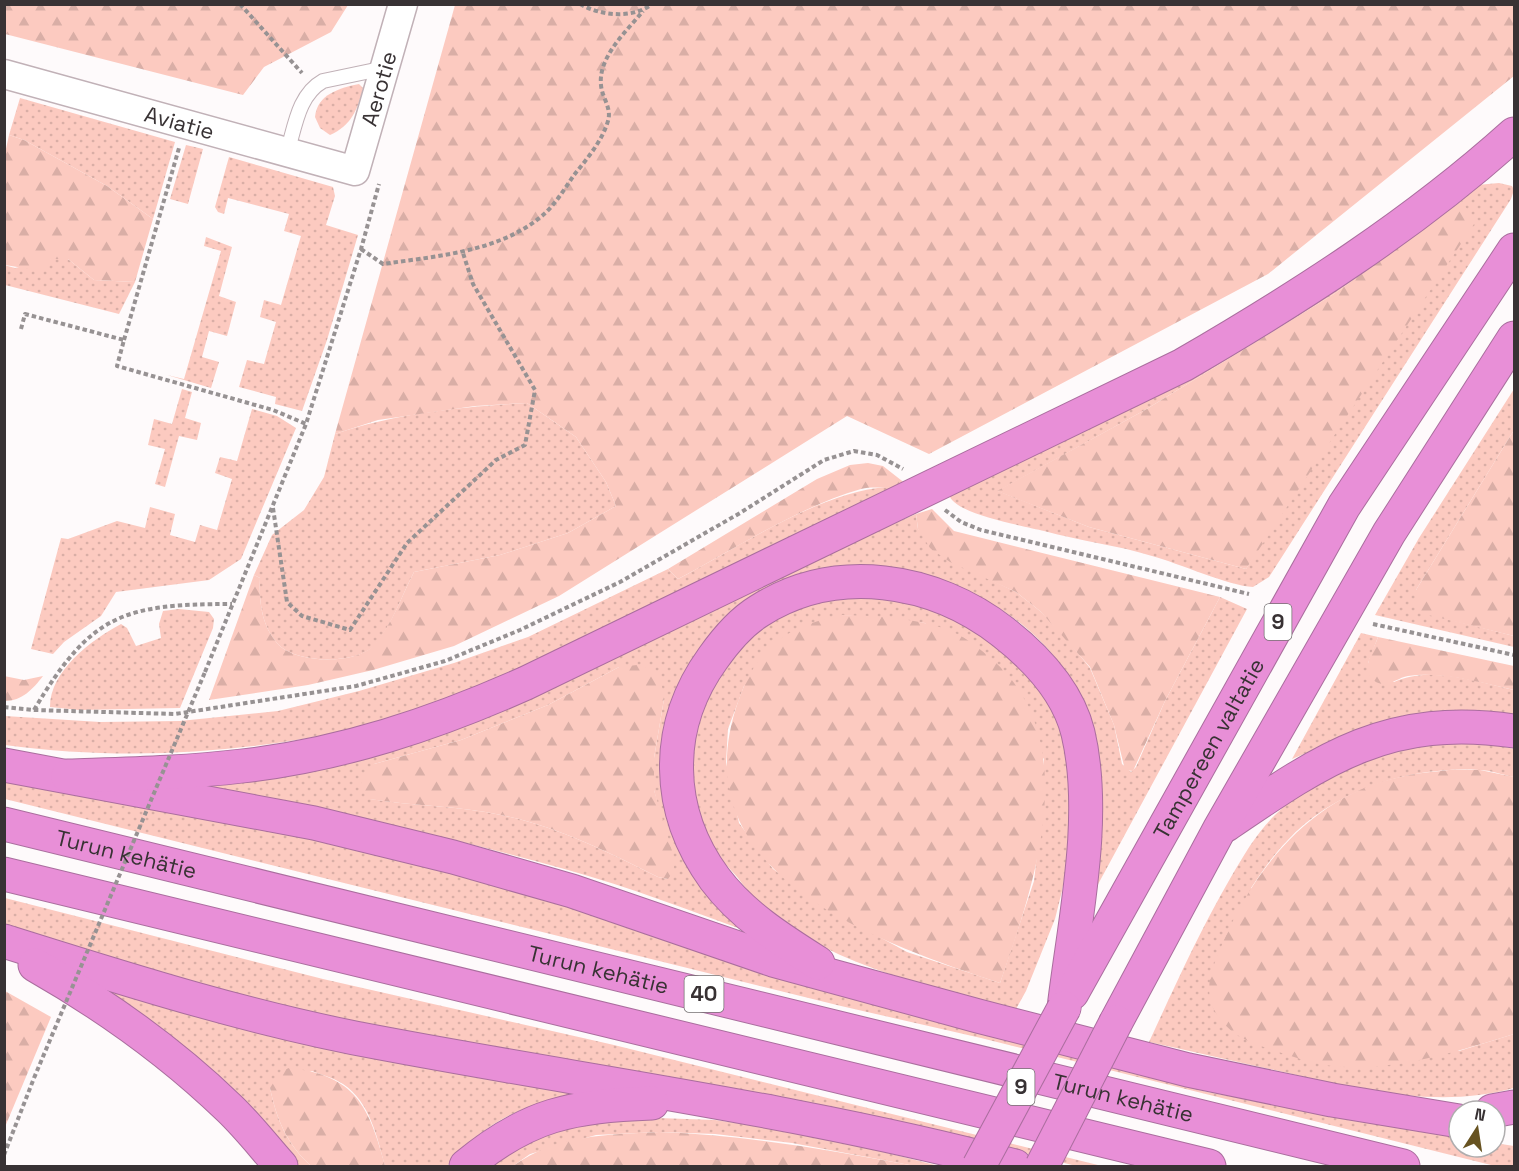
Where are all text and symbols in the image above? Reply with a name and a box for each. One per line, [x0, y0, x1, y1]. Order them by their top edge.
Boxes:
street label: Aerotie [355, 48, 403, 129]
street label: Aviatie [141, 99, 217, 145]
road number: 9 [1264, 604, 1292, 640]
street label: Tampereen valtatie [1147, 653, 1270, 844]
street label: Turun kehätie [53, 823, 200, 885]
street label: Turun kehätie [525, 939, 672, 1000]
road number: 40 [684, 976, 724, 1012]
street label: Turun kehätie [1050, 1067, 1196, 1128]
road number: 9 [1008, 1069, 1034, 1105]
north arrow [1447, 1099, 1507, 1159]
text: N [1473, 1103, 1487, 1126]

